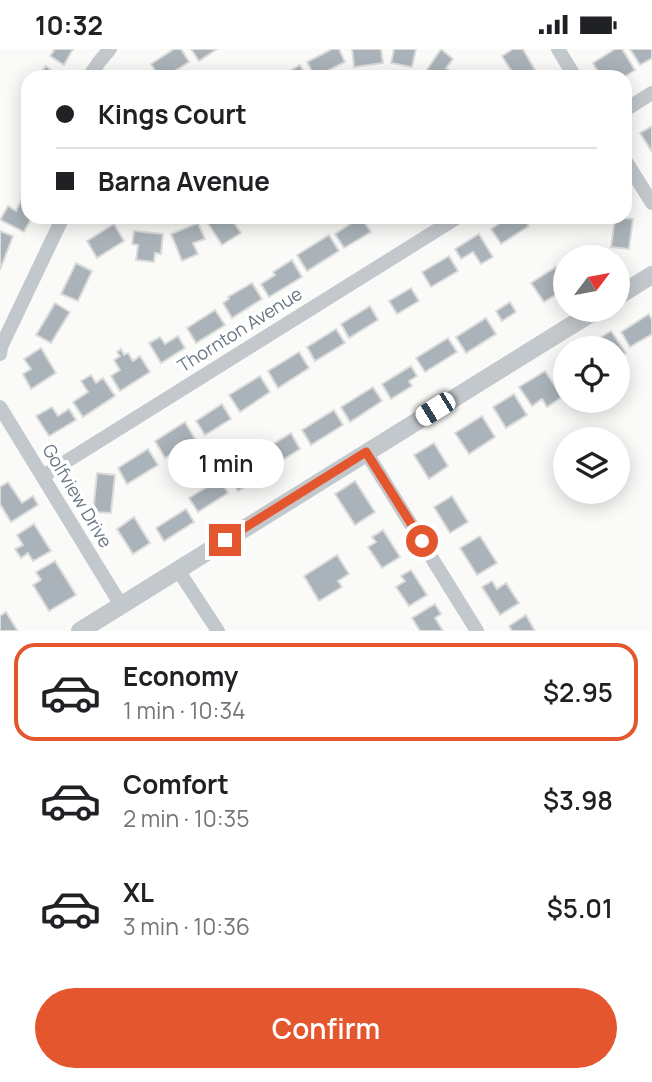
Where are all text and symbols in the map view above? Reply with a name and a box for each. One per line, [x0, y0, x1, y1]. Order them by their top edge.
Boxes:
text: 10:32 [35, 7, 103, 43]
text: Kings Court [98, 96, 247, 132]
text: Barna Avenue [98, 163, 270, 199]
north arrow [553, 245, 630, 322]
map controls [553, 245, 630, 504]
street label: Thornton Avenue [173, 281, 306, 377]
button: locate [553, 336, 630, 413]
car [412, 389, 459, 429]
button: layers [553, 427, 630, 504]
street label: Golfview Drive [37, 439, 118, 552]
callout: 1 min [167, 439, 283, 487]
text: 1 min [199, 447, 253, 479]
route end [209, 524, 241, 556]
route start [406, 525, 438, 557]
text: Economy [123, 658, 238, 694]
icon: car [39, 661, 102, 724]
text: $2.95 [543, 674, 613, 710]
text: 1 min · 10:34 [123, 694, 246, 726]
text: Comfort [123, 766, 229, 802]
icon: car [39, 769, 102, 832]
text: $3.98 [543, 782, 613, 818]
text: 2 min · 10:35 [123, 802, 250, 834]
text: XL [123, 874, 154, 910]
icon: car [39, 877, 102, 940]
text: $5.01 [547, 890, 613, 926]
text: 3 min · 10:36 [123, 910, 250, 942]
button: Confirm [35, 988, 617, 1068]

